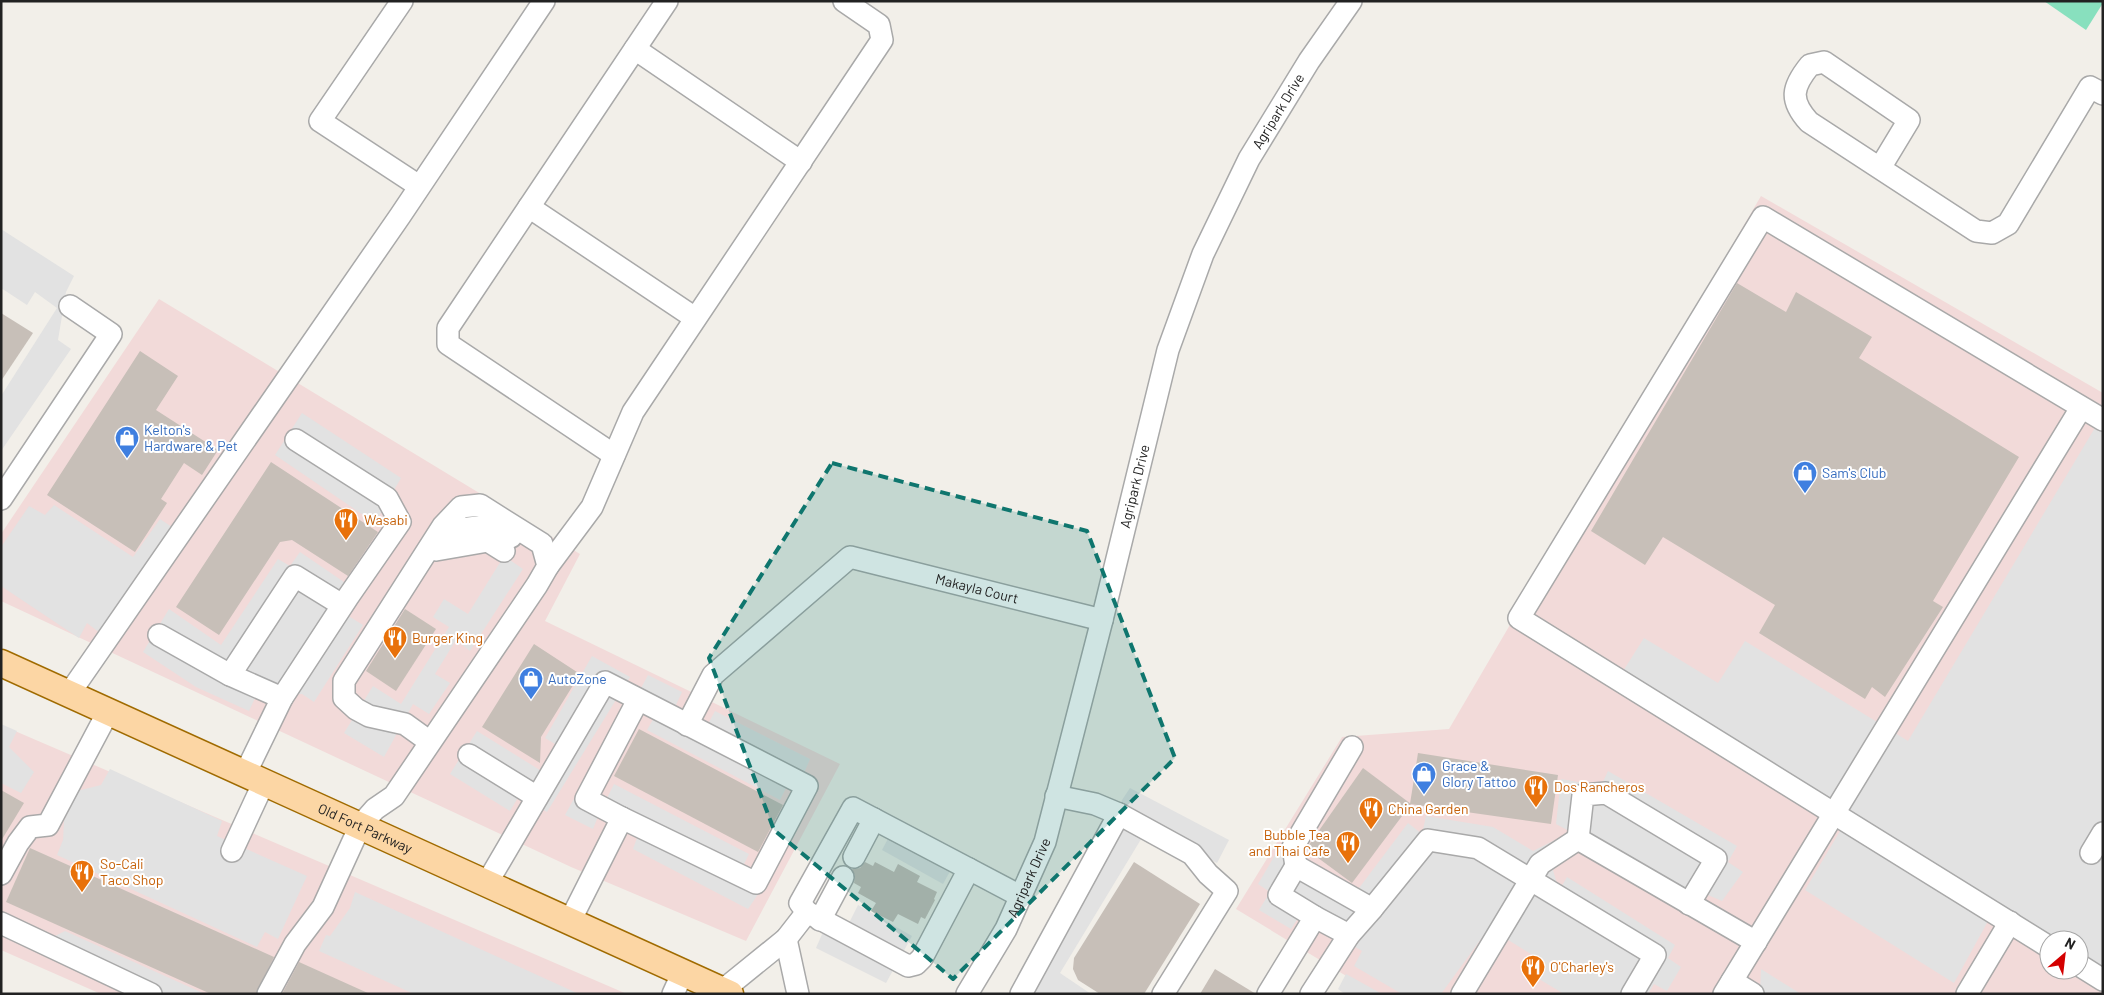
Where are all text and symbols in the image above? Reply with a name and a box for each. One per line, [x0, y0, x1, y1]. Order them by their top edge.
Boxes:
street label: Agripark Drive [1248, 70, 1307, 152]
place label: Kelton's Hardware & Pet [144, 421, 238, 454]
shop icon: Kelton's Hardware & Pet [114, 425, 140, 459]
street label: Agripark Drive [1116, 443, 1153, 530]
shop icon: Sam's Club [1792, 460, 1818, 494]
place label: Sam's Club [1822, 464, 1886, 481]
restaurant icon: Wasabi [333, 507, 359, 541]
place label: Wasabi [364, 511, 408, 528]
street label: Makayla Court [934, 570, 1020, 607]
restaurant icon: Burger King [382, 625, 408, 659]
place label: Burger King [412, 629, 483, 646]
shop icon: AutoZone [518, 666, 544, 700]
place label: AutoZone [548, 670, 607, 687]
place label: Grace & Glory Tattoo [1442, 757, 1516, 790]
shop icon: Grace & Glory Tattoo [1411, 761, 1437, 795]
restaurant icon: Dos Rancheros [1523, 774, 1549, 808]
place label: Dos Rancheros [1554, 778, 1645, 795]
restaurant icon: China Garden [1358, 796, 1384, 830]
street label: Old Fort Parkway [316, 799, 416, 857]
place label: China Garden [1388, 800, 1468, 817]
place label: Bubble Tea and Thai Cafe [1249, 826, 1330, 859]
restaurant icon: Bubble Tea and Thai Cafe [1335, 830, 1361, 864]
street label: Agripark Drive [1003, 835, 1054, 920]
place label: So-Cali Taco Shop [100, 855, 164, 888]
restaurant icon: So-Cali Taco Shop [69, 859, 95, 893]
north arrow [2039, 930, 2089, 980]
text: N [2062, 933, 2078, 953]
restaurant icon: O'Charley's [1520, 954, 1546, 988]
place label: O'Charley's [1550, 958, 1614, 975]

